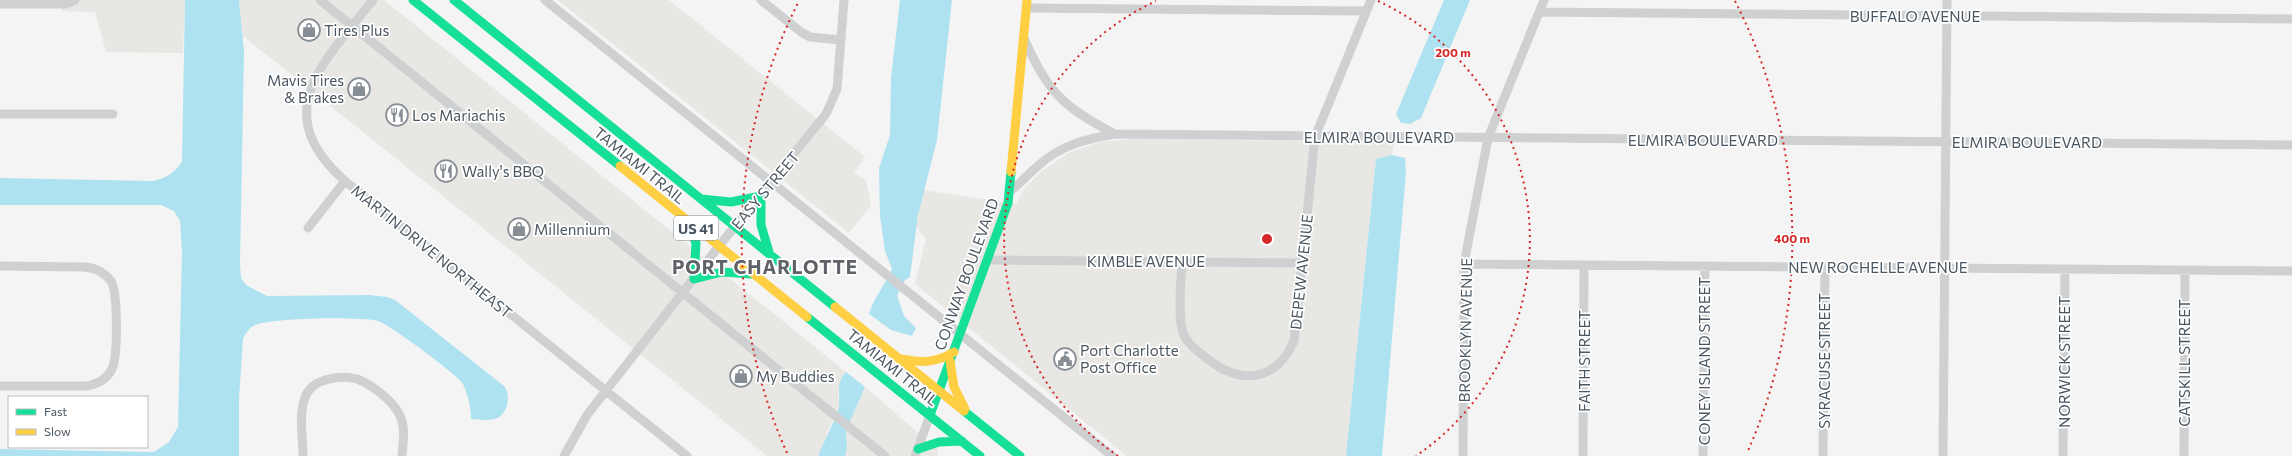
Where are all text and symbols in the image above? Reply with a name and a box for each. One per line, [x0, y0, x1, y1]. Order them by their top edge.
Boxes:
street label: BUFFALO AVENUE [1850, 7, 1980, 25]
shop icon: Tires Plus [296, 17, 322, 43]
place label: Tires Plus [324, 21, 389, 39]
text: 200 m [1435, 45, 1471, 59]
place label: Mavis Tires & Brakes [267, 71, 344, 106]
shop icon: Mavis Tires & Brakes [346, 76, 372, 102]
restaurant icon: Los Mariachis [384, 102, 410, 128]
place label: Los Mariachis [412, 106, 506, 124]
street label: TAMIAMI TRAIL [591, 123, 689, 207]
street label: ELMIRA BOULEVARD [1304, 128, 1454, 146]
street label: ELMIRA BOULEVARD [1628, 131, 1778, 149]
street label: ELMIRA BOULEVARD [1952, 133, 2102, 151]
street label: EASY STREET [727, 147, 803, 233]
restaurant icon: Wally's BBQ [433, 158, 459, 184]
place label: Wally's BBQ [462, 162, 544, 180]
street label: MARTIN DRIVE NORTHEAST [348, 181, 516, 322]
street label: CONWAY BOULEVARD [930, 195, 1002, 353]
street label: DEPEW AVENUE [1286, 213, 1316, 331]
shop icon: Millennium [506, 216, 532, 242]
road number: US 41 [674, 216, 718, 240]
place label: Millennium [534, 220, 610, 238]
text: 400 m [1774, 231, 1810, 245]
centre of rings [1260, 232, 1274, 246]
street label: KIMBLE AVENUE [1087, 252, 1205, 270]
district label: PORT CHARLOTTE [672, 255, 858, 278]
street label: BROOKLYN AVENUE [1455, 257, 1475, 402]
street label: NEW ROCHELLE AVENUE [1788, 258, 1968, 276]
street label: CONEY ISLAND STREET [1695, 276, 1713, 445]
street label: SYRACUSE STREET [1815, 293, 1833, 429]
street label: NORWICK STREET [2055, 296, 2073, 428]
street label: CATSKILL STREET [2175, 299, 2193, 427]
street label: FAITH STREET [1575, 310, 1593, 412]
street label: TAMIAMI TRAIL [844, 325, 942, 409]
place label: Port Charlotte Post Office [1080, 341, 1179, 376]
public building icon: Port Charlotte Post Office [1052, 346, 1078, 372]
shop icon: My Buddies [728, 363, 754, 389]
place label: My Buddies [756, 367, 835, 385]
legend [8, 396, 148, 448]
text: Fast [44, 404, 67, 418]
text: Slow [44, 424, 71, 438]

